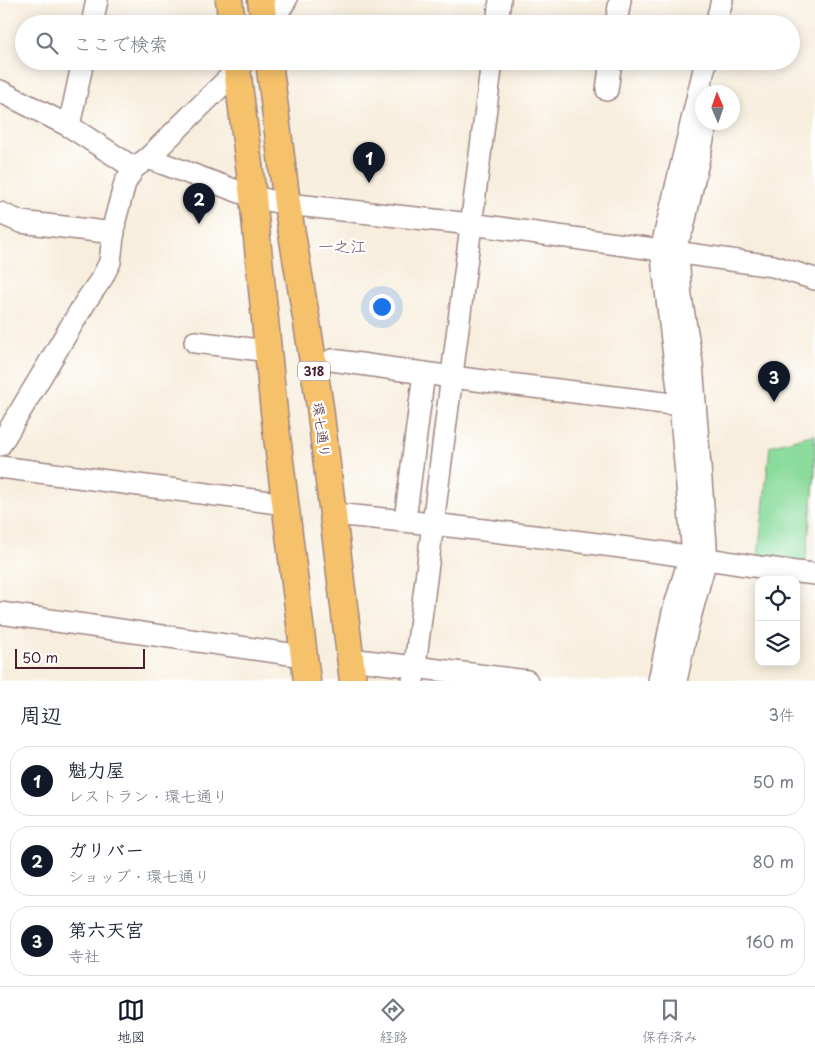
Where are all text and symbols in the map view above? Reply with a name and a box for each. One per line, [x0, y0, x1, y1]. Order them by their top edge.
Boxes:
search box [15, 15, 800, 70]
icon: search [33, 29, 61, 57]
text: ここで検索 [73, 29, 168, 57]
north arrow [695, 85, 740, 130]
pin: 1 [353, 142, 385, 183]
pin: 2 [183, 183, 215, 224]
district label: 一之江 [318, 233, 366, 257]
your location [369, 294, 395, 320]
pin: 3 [758, 361, 790, 402]
road number: 318 [298, 362, 330, 381]
street label: 環七通り [308, 401, 336, 459]
map controls [755, 576, 800, 666]
button: locate [755, 576, 800, 621]
button: layers [755, 621, 800, 666]
scale bar [15, 646, 145, 669]
text: 50 m [22, 647, 58, 668]
text: 周辺 [20, 698, 62, 730]
text: 3件 [768, 702, 795, 726]
text: 魁力屋 [68, 755, 125, 783]
text: 1 [33, 769, 41, 793]
text: 50 m [753, 769, 794, 793]
text: レストラン · 環七通り [68, 783, 228, 807]
text: ガリバー [68, 835, 144, 863]
text: 2 [31, 849, 43, 873]
text: 80 m [752, 849, 794, 873]
text: ショップ · 環七通り [68, 863, 210, 887]
text: 第六天宮 [68, 915, 144, 943]
text: 3 [32, 929, 42, 953]
text: 160 m [746, 929, 794, 953]
text: 寺社 [68, 943, 100, 967]
tab: 地図 [117, 996, 145, 1047]
tab: 経路 [379, 996, 407, 1047]
tab: 保存済み [642, 996, 698, 1047]

